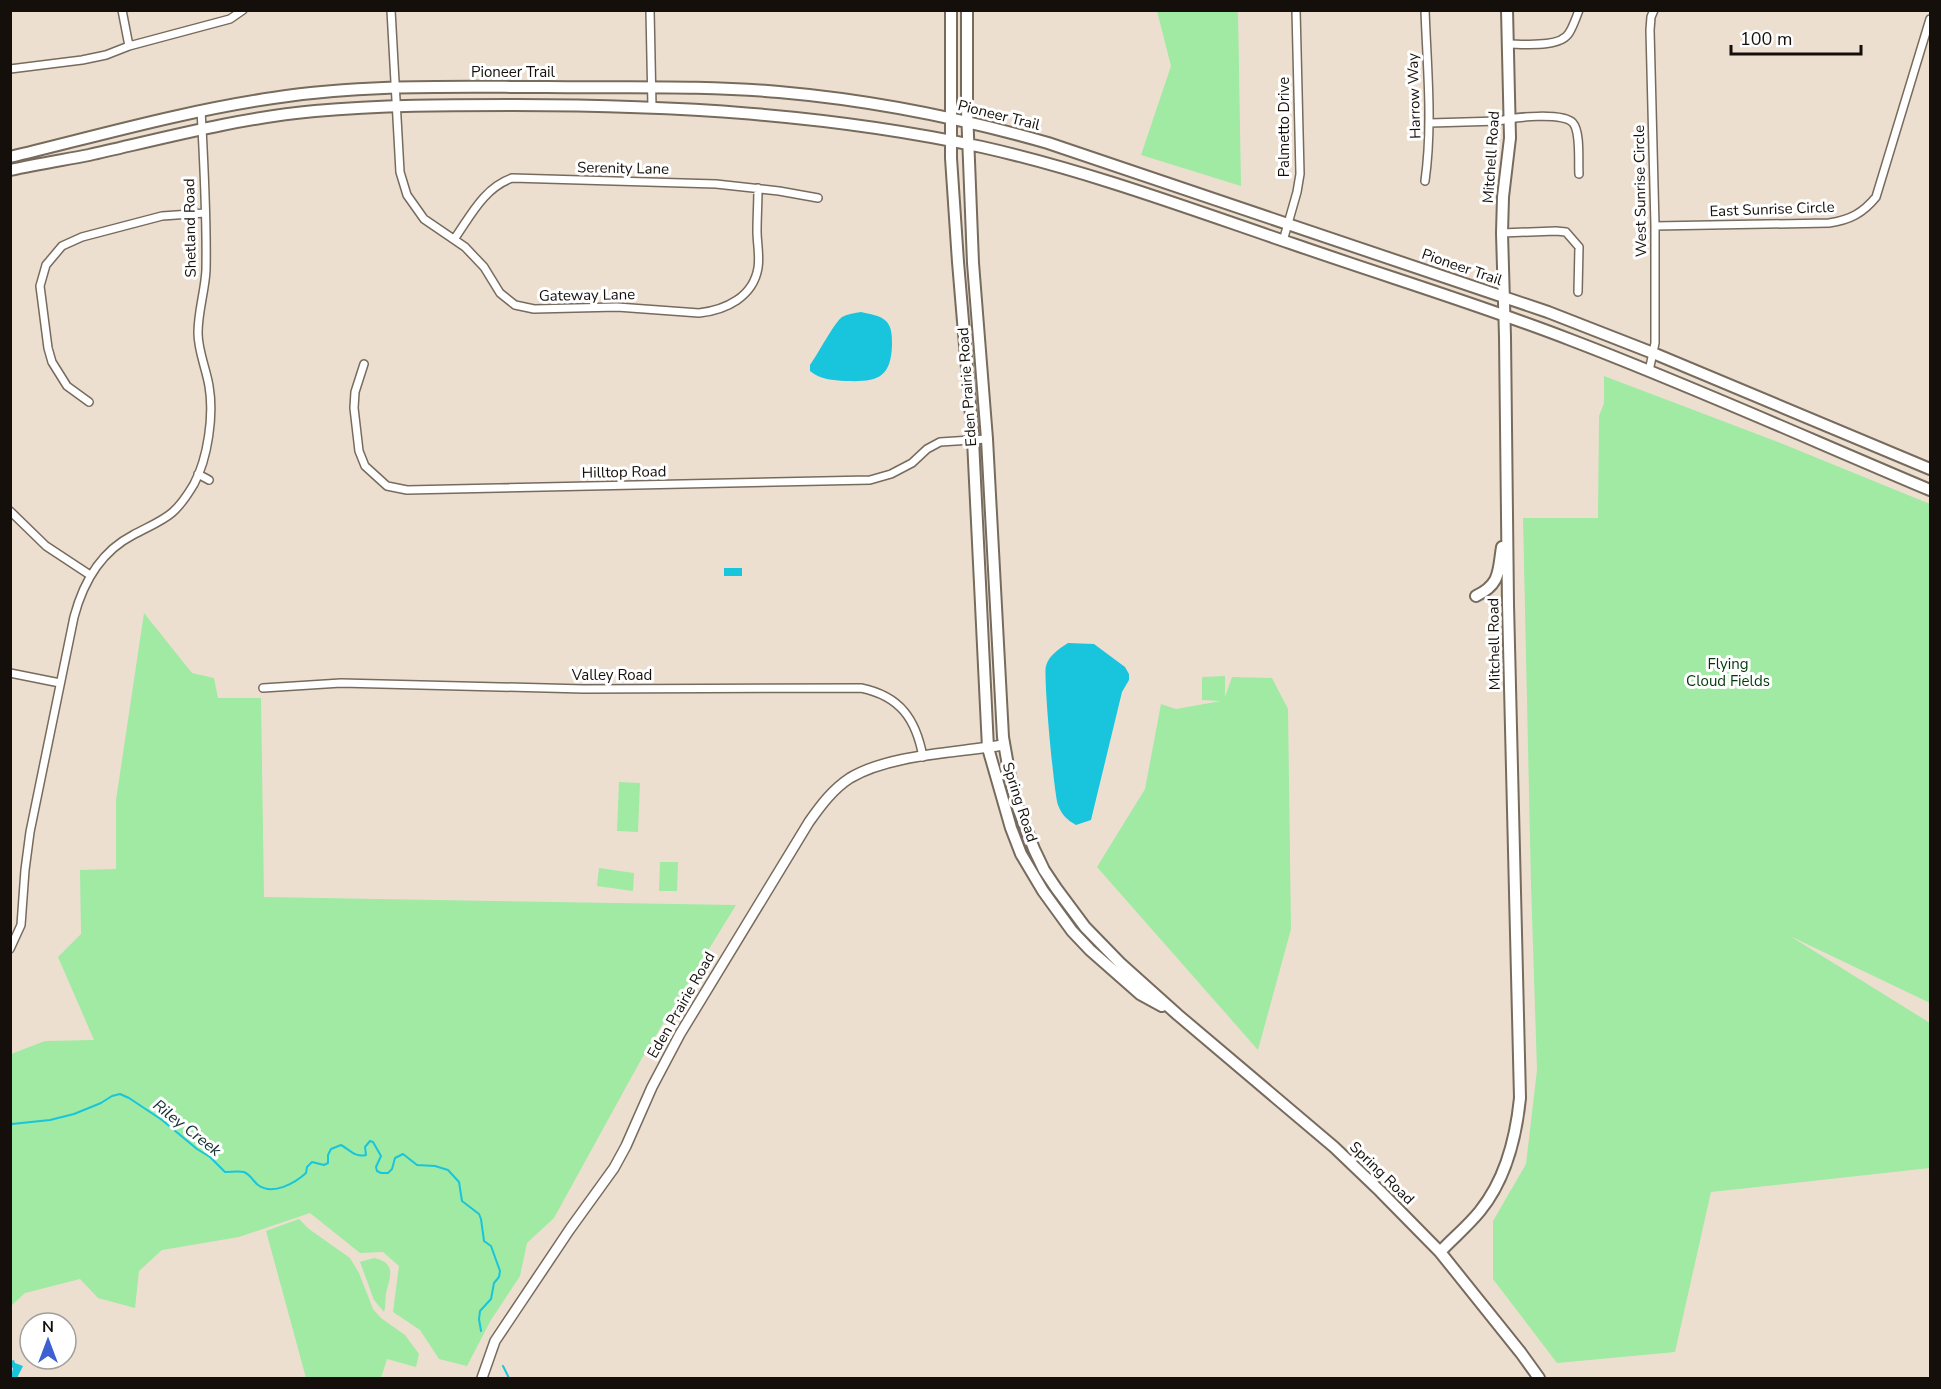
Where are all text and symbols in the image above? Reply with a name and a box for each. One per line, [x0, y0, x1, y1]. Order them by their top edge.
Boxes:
scale bar [1731, 18, 1862, 56]
text: 100 m [1740, 27, 1792, 51]
street label: Harrow Way [1402, 52, 1425, 139]
street label: Pioneer Trail [471, 62, 556, 82]
street label: Palmetto Drive [1274, 77, 1294, 177]
street label: Pioneer Trail [956, 95, 1043, 135]
street label: Mitchell Road [1478, 110, 1504, 204]
street label: West Sunrise Circle [1629, 125, 1651, 257]
street label: Serenity Lane [577, 157, 669, 179]
street label: Shetland Road [179, 178, 201, 278]
street label: East Sunrise Circle [1709, 197, 1835, 221]
street label: Pioneer Trail [1419, 244, 1506, 290]
street label: Gateway Lane [539, 284, 635, 306]
street label: Eden Prairie Road [953, 327, 981, 447]
street label: Hilltop Road [581, 461, 667, 483]
street label: Mitchell Road [1483, 598, 1505, 690]
park label: Flying Cloud Fields [1686, 654, 1770, 691]
street label: Valley Road [571, 665, 652, 685]
street label: Spring Road [998, 759, 1042, 845]
street label: Eden Prairie Road [642, 948, 720, 1062]
water label: Riley Creek [148, 1094, 227, 1162]
street label: Spring Road [1345, 1137, 1419, 1209]
north arrow [18, 1311, 78, 1371]
text: N [42, 1316, 54, 1338]

